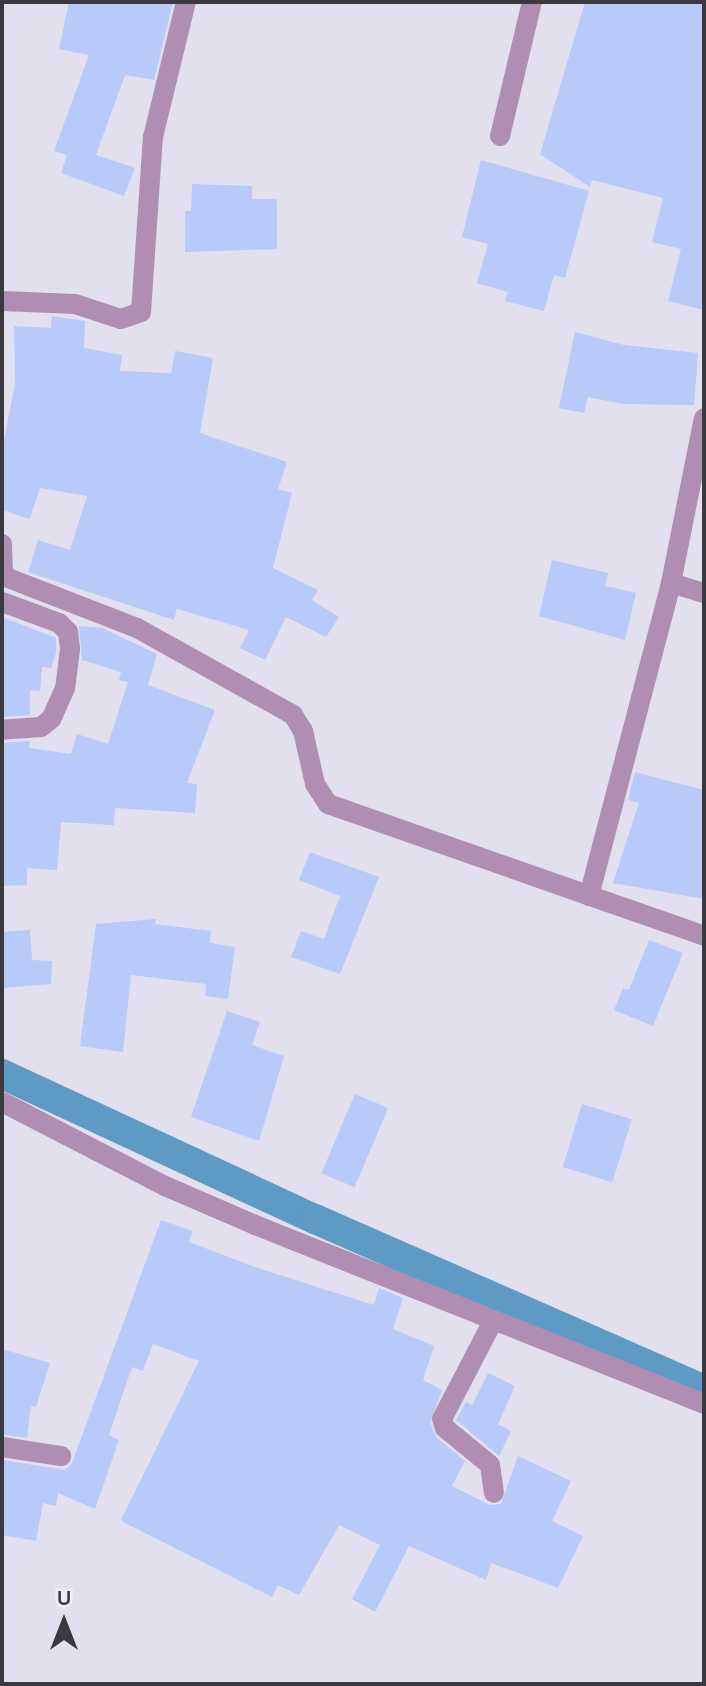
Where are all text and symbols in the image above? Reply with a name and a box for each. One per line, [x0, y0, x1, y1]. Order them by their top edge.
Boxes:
north arrow [24, 1582, 104, 1662]
text: U [56, 1585, 72, 1611]

